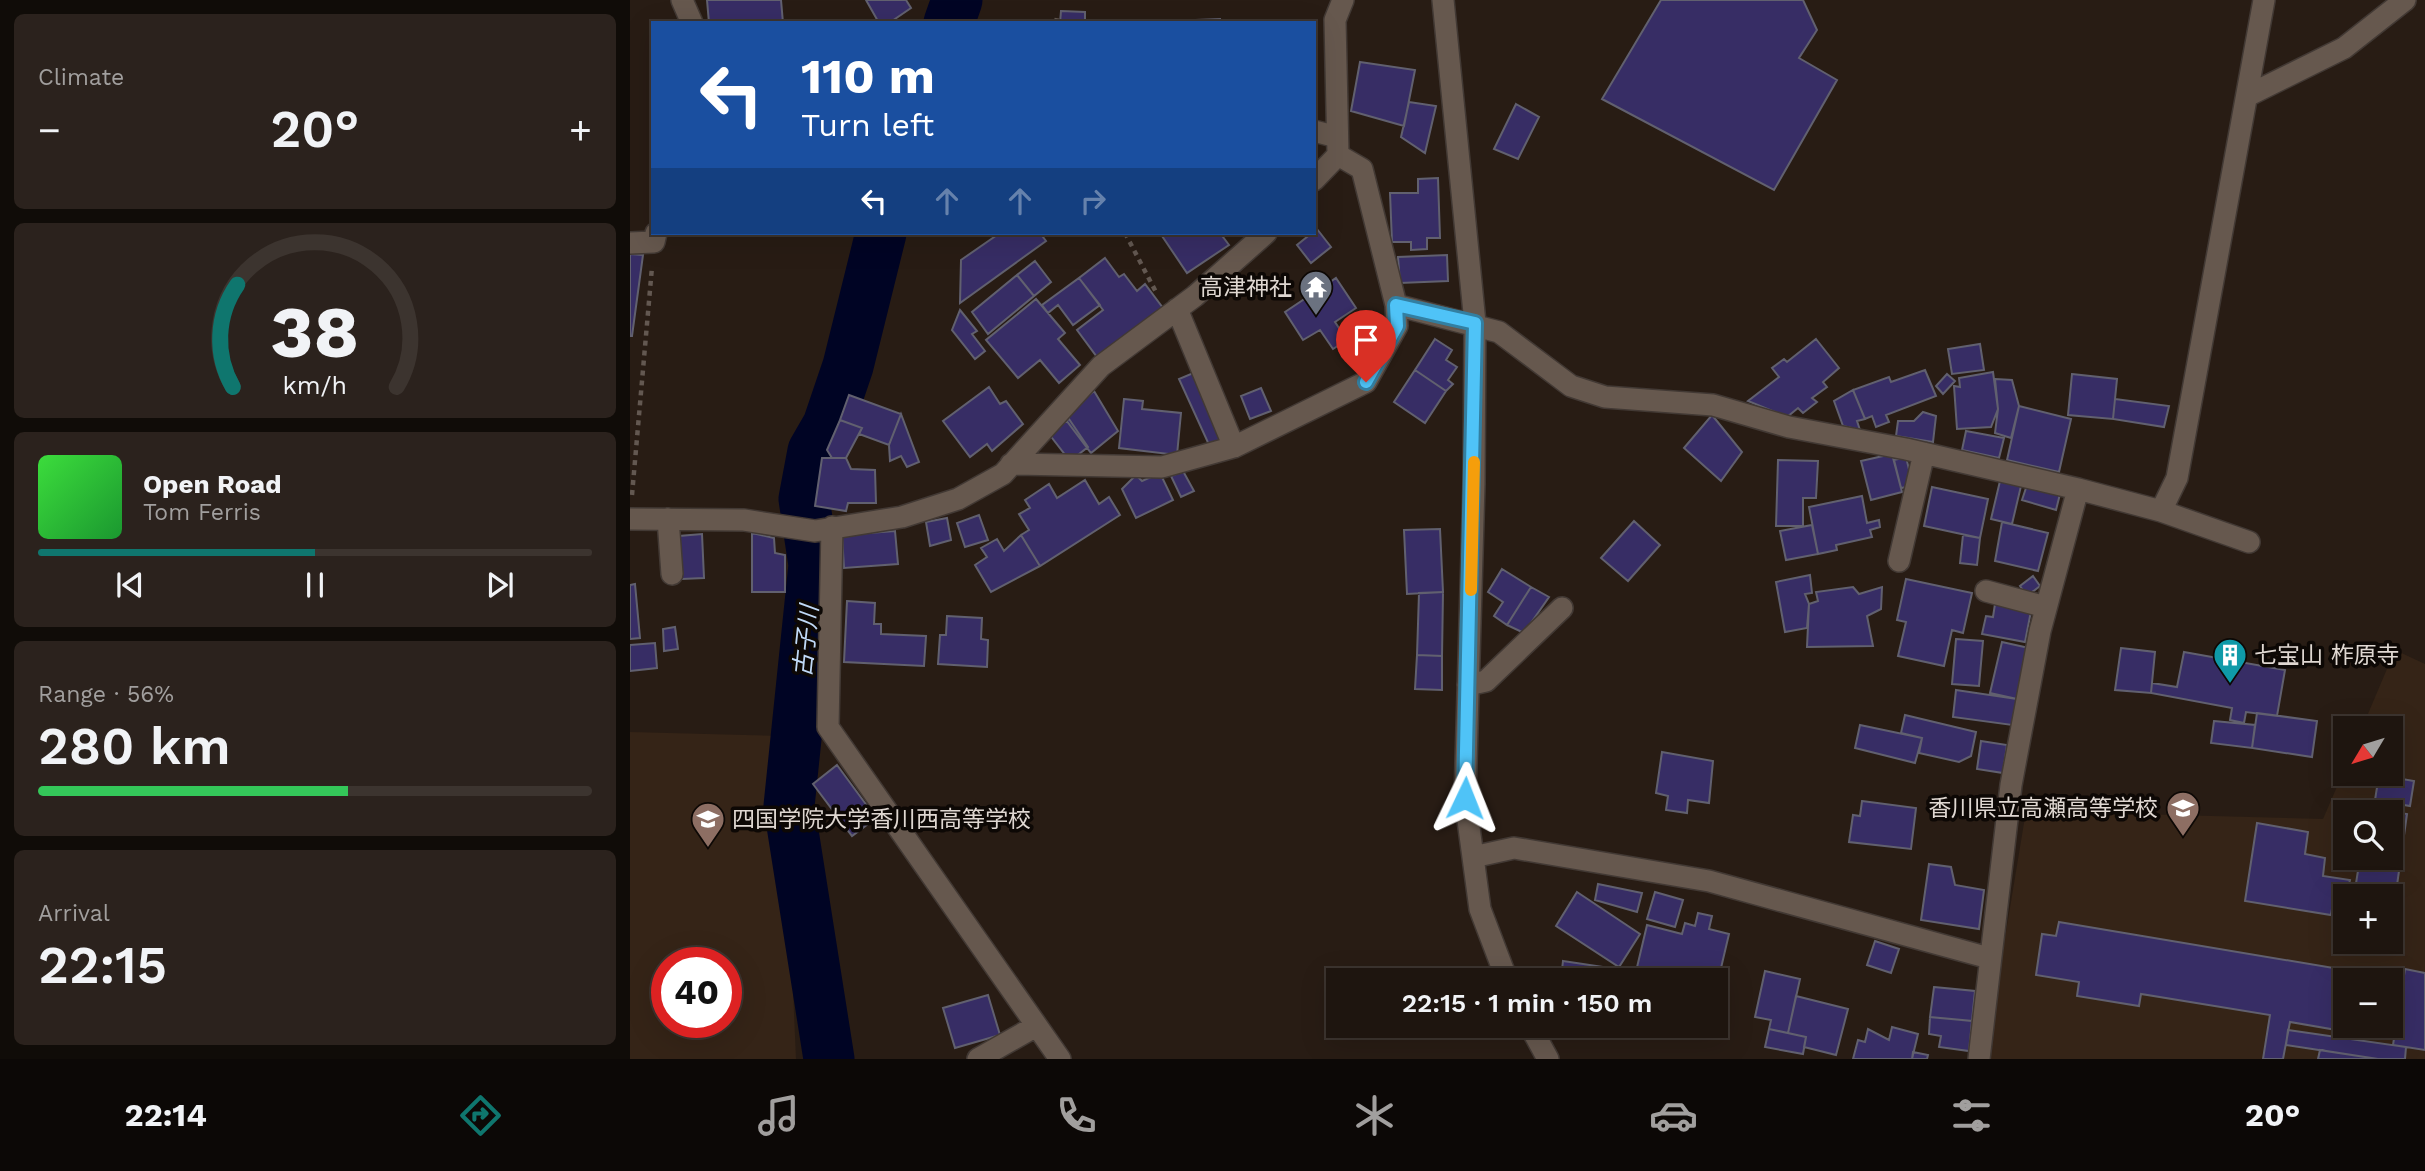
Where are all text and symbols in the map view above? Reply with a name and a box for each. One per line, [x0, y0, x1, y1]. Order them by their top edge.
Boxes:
text: 110 m [801, 47, 935, 105]
icon: left [686, 49, 777, 140]
text: Climate [38, 64, 124, 91]
text: 20° [271, 99, 359, 160]
text: Turn left [801, 106, 934, 144]
text: − [38, 108, 61, 152]
text: + [569, 108, 592, 152]
icon: left [855, 182, 893, 220]
icon: ahead [928, 182, 966, 220]
icon: ahead [1001, 182, 1039, 220]
icon: right [1074, 182, 1112, 220]
temple icon: 高津神社 [1297, 268, 1335, 317]
place label: 高津神社 [1200, 274, 1292, 301]
text: 38 [271, 289, 359, 375]
pin [1336, 310, 1396, 382]
icon: arrive [1347, 321, 1385, 359]
text: km/h [283, 370, 347, 399]
text: Open Road [143, 469, 281, 499]
text: Tom Ferris [143, 499, 261, 526]
icon: previous [111, 566, 149, 604]
icon: pause [296, 566, 334, 604]
icon: next [481, 566, 519, 604]
water label: 古子川 [788, 601, 824, 678]
building icon: 七宝山 柞原寺 [2211, 636, 2249, 685]
place label: 七宝山 柞原寺 [2254, 642, 2400, 669]
text: Range · 56% [38, 681, 174, 708]
text: 280 km [38, 716, 231, 777]
north arrow [2333, 716, 2403, 786]
map controls [2333, 716, 2403, 1038]
position arrow [1428, 761, 1502, 835]
school or university icon: 香川県立高瀬高等学校 [2164, 789, 2202, 838]
place label: 香川県立高瀬高等学校 [1928, 795, 2158, 822]
school or university icon: 四国学院大学香川西高等学校 [689, 800, 727, 849]
button: search [2333, 800, 2403, 870]
place label: 四国学院大学香川西高等学校 [732, 806, 1031, 833]
button: + [2333, 884, 2403, 954]
text: Arrival [38, 900, 110, 927]
text: 22:15 [38, 935, 167, 996]
speed limit sign: 40 [651, 947, 742, 1038]
button: − [2333, 968, 2403, 1038]
text: 22:15 · 1 min · 150 m [1402, 988, 1652, 1018]
icon: directions [456, 1091, 505, 1140]
icon: music [754, 1091, 803, 1140]
icon: phone [1052, 1091, 1101, 1140]
icon: climate [1350, 1091, 1399, 1140]
icon: car [1649, 1091, 1698, 1140]
icon: filters [1947, 1091, 1996, 1140]
text: 22:14 [125, 1096, 207, 1134]
text: 20° [2245, 1096, 2300, 1134]

